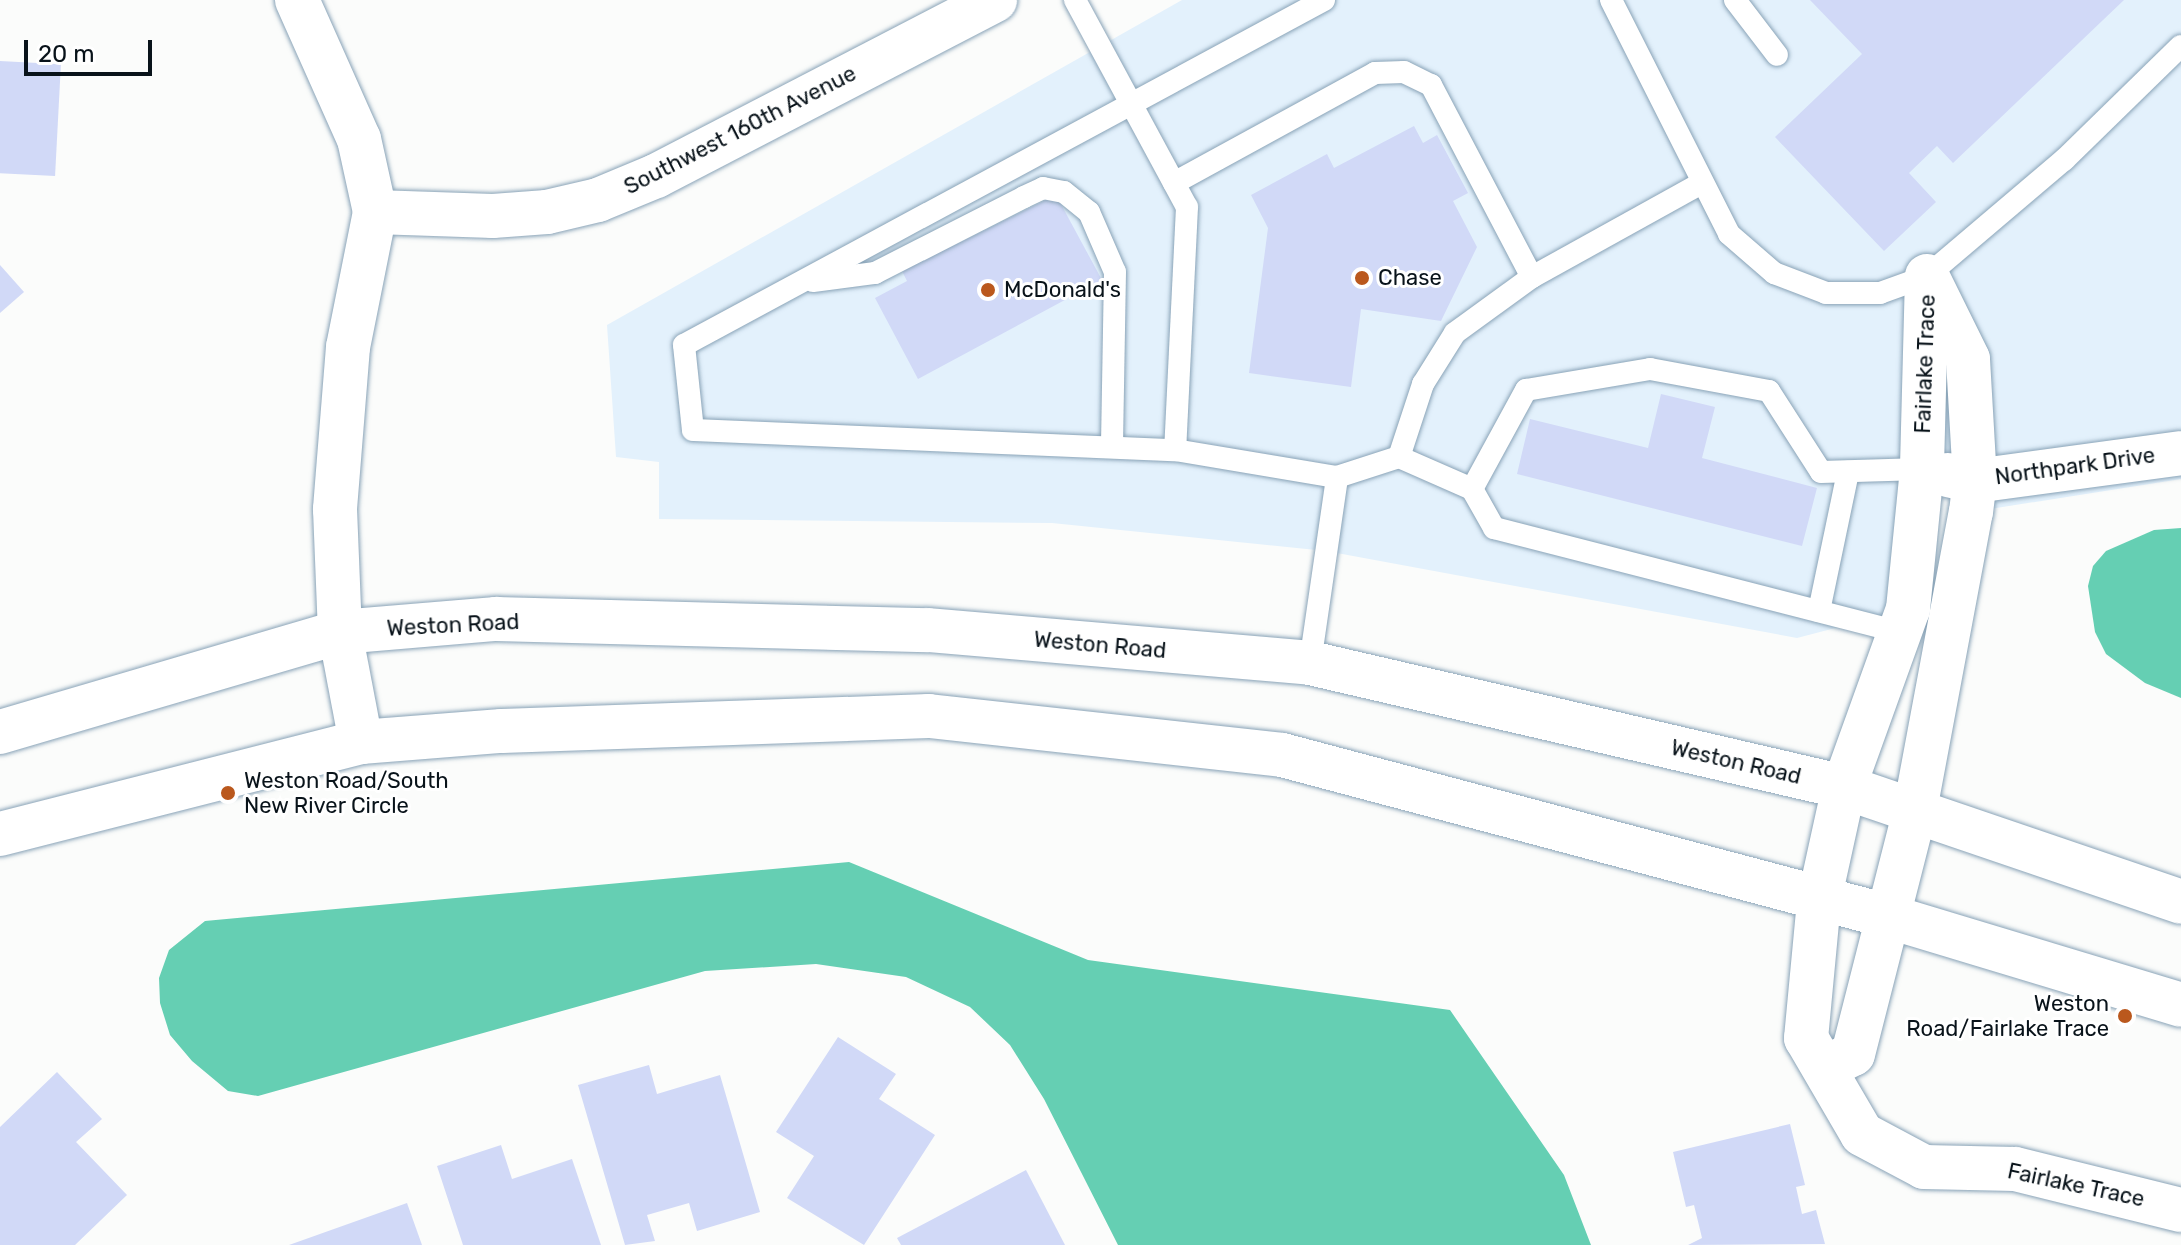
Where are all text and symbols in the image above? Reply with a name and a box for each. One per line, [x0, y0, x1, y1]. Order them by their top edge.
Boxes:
scale bar [28, 24, 156, 74]
text: 20 m [38, 40, 95, 68]
street label: Southwest 160th Avenue [619, 60, 861, 200]
place label: Chase [1378, 265, 1442, 291]
marker: Chase [1353, 269, 1371, 287]
place label: McDonald's [1004, 277, 1121, 303]
marker: McDonald's [979, 281, 997, 299]
street label: Fairlake Trace [1909, 294, 1941, 434]
street label: Northpark Drive [1993, 442, 2157, 490]
street label: Weston Road [386, 608, 520, 642]
street label: Weston Road [1033, 626, 1167, 664]
street label: Weston Road [1668, 734, 1804, 790]
place label: Weston Road/South New River Circle [244, 767, 449, 818]
marker: Weston Road/South New River Circle [219, 784, 237, 802]
place label: Weston Road/Fairlake Trace [1906, 990, 2109, 1042]
marker: Weston Road/Fairlake Trace [2116, 1007, 2134, 1025]
street label: Fairlake Trace [2005, 1158, 2147, 1212]

